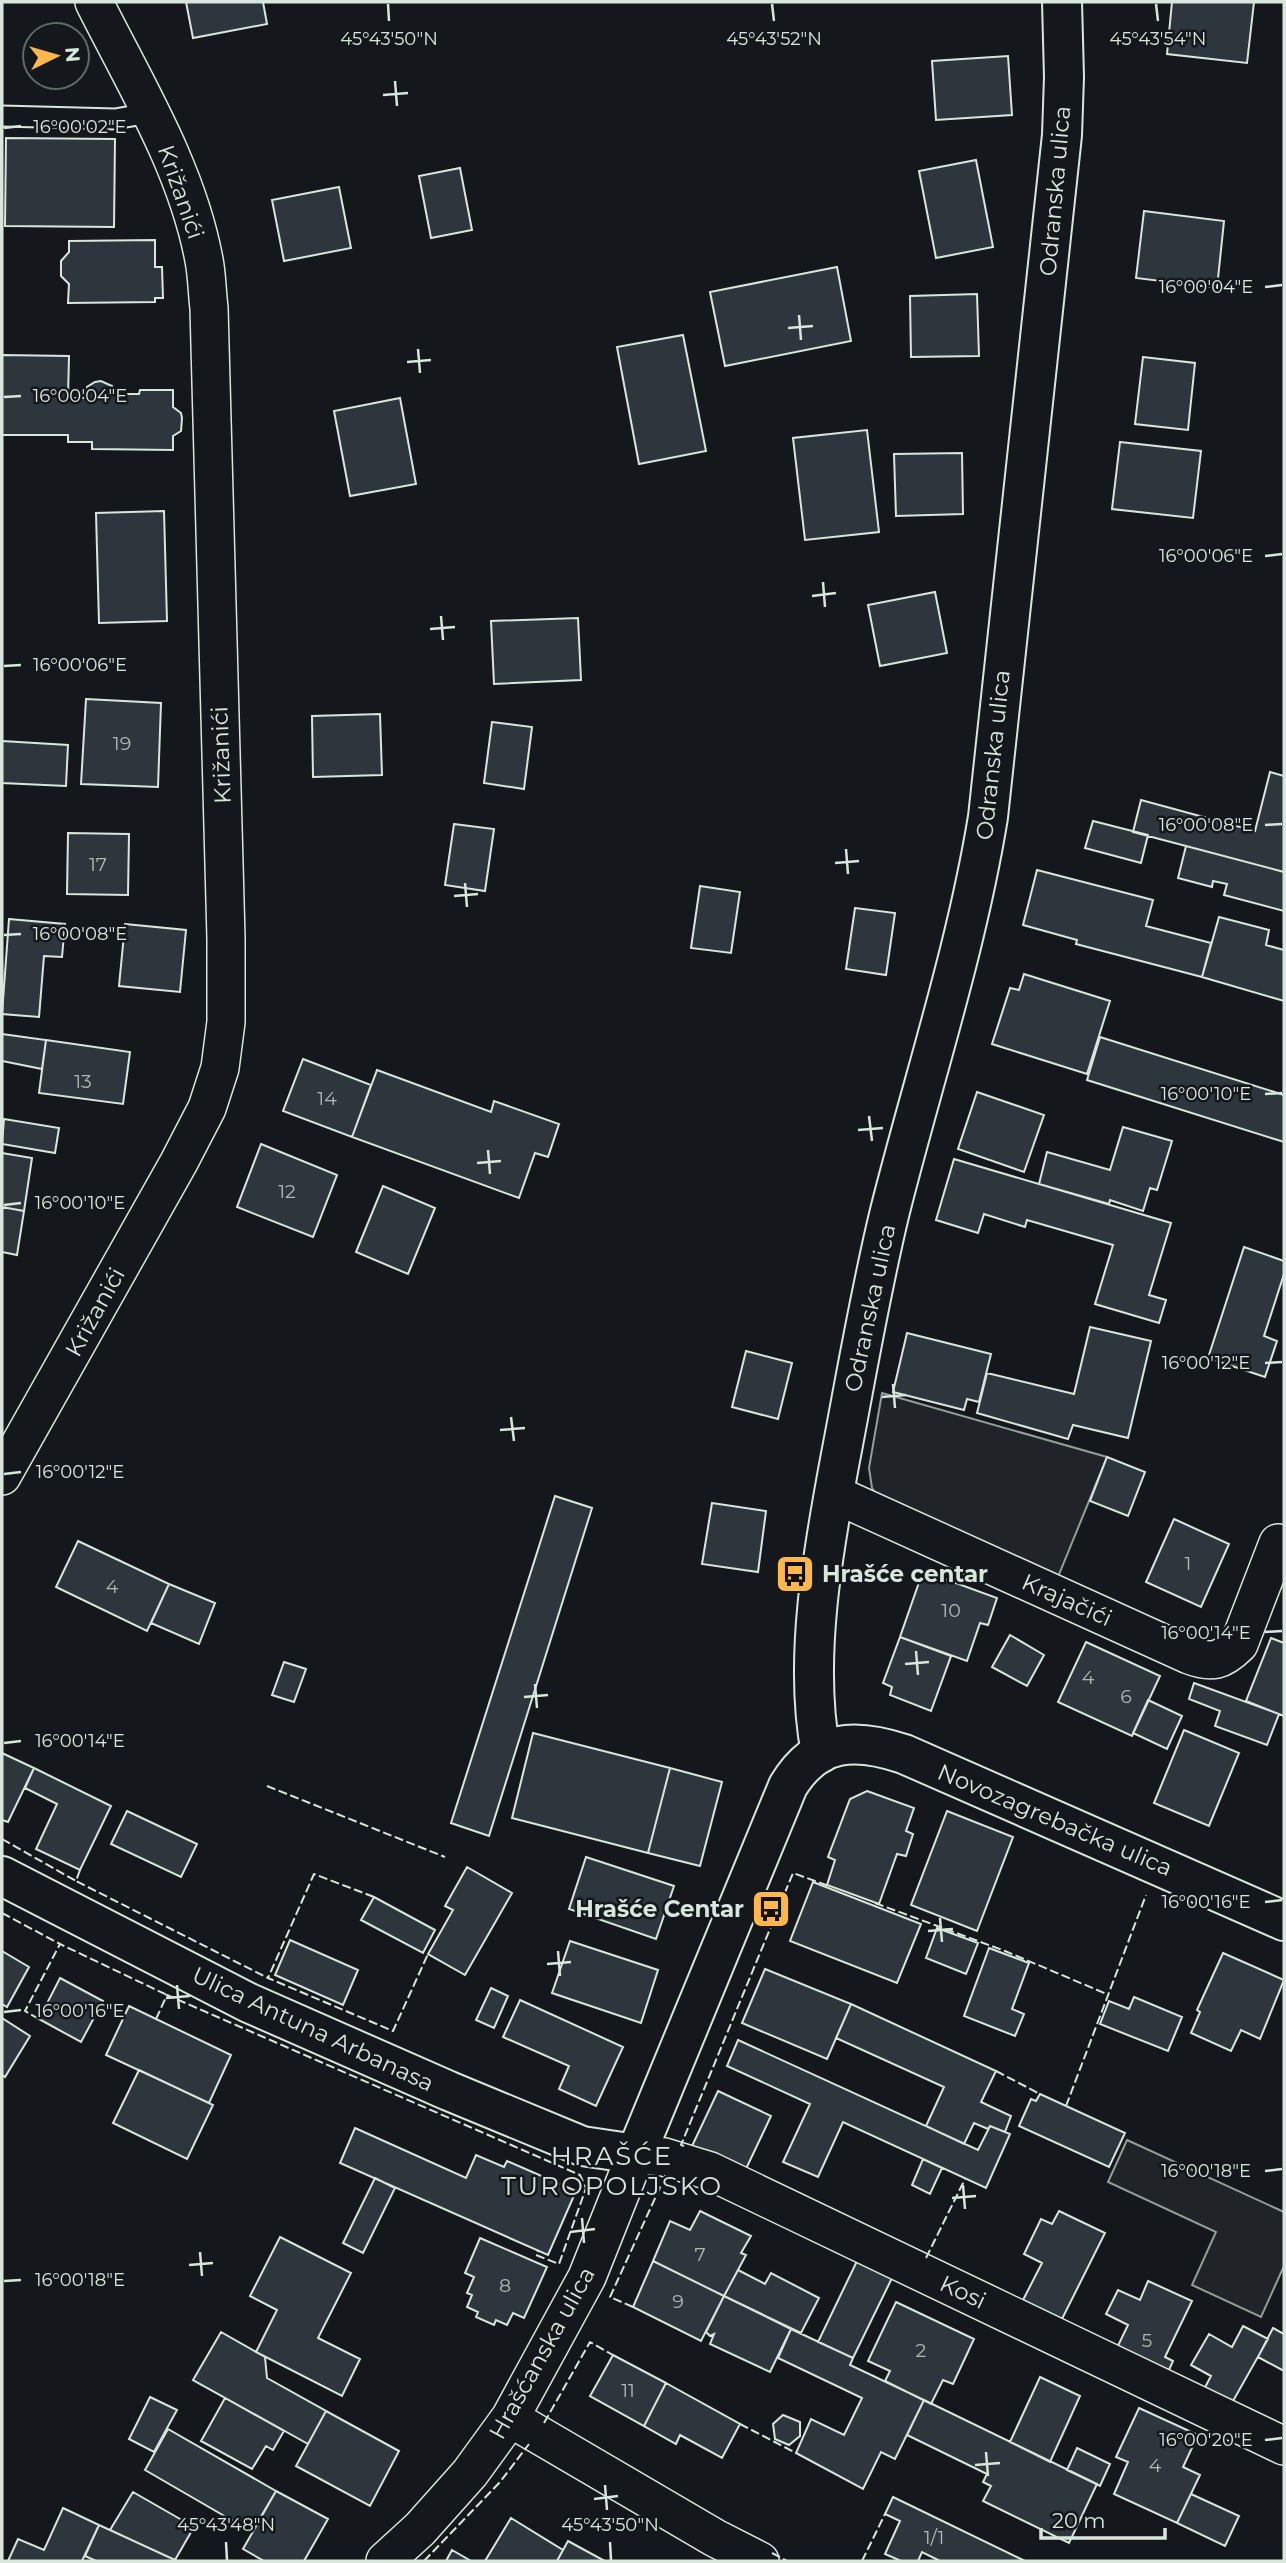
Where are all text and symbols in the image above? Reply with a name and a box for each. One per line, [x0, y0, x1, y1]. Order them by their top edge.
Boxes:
north arrow [21, 21, 91, 91]
text: 45°43'50"N [340, 28, 438, 50]
text: 45°43'52"N [726, 28, 822, 50]
text: 45°43'54"N [1110, 28, 1206, 50]
text: N [60, 46, 85, 63]
street label: Odranska ulica [1034, 105, 1076, 277]
text: 16°00'02"E [33, 116, 127, 138]
street label: Križanići [152, 141, 210, 243]
text: 16°00'04"E [1159, 276, 1253, 298]
text: 16°00'04"E [33, 385, 127, 407]
text: 16°00'06"E [1159, 545, 1253, 567]
text: 16°00'06"E [33, 654, 127, 676]
street label: Odranska ulica [970, 669, 1016, 841]
street label: Križanići [205, 706, 237, 804]
house number: 19 [113, 732, 131, 755]
text: 16°00'08"E [1159, 814, 1253, 836]
house number: 17 [89, 853, 107, 876]
text: 16°00'08"E [33, 923, 127, 945]
house number: 13 [74, 1070, 92, 1093]
text: 16°00'10"E [1161, 1083, 1251, 1105]
house number: 14 [317, 1087, 337, 1110]
house number: 12 [278, 1180, 296, 1203]
text: 16°00'10"E [35, 1192, 125, 1214]
street label: Odranska ulica [839, 1221, 901, 1395]
street label: Križanići [59, 1263, 131, 1361]
text: 16°00'12"E [1162, 1352, 1250, 1374]
text: 16°00'12"E [36, 1461, 124, 1483]
house number: 1 [1185, 1552, 1191, 1575]
bus stop icon: Hrašće centar [774, 1553, 816, 1595]
place label: Hrašće centar [822, 1560, 988, 1588]
street label: Krajačići [1018, 1568, 1116, 1632]
house number: 4 [106, 1575, 119, 1598]
house number: 10 [941, 1599, 961, 1622]
text: 16°00'14"E [1161, 1622, 1251, 1644]
house number: 4 [1082, 1666, 1095, 1689]
house number: 6 [1120, 1685, 1132, 1708]
text: 16°00'14"E [35, 1730, 125, 1752]
street label: Novozagrebačka ulica [933, 1758, 1177, 1882]
bus stop icon: Hrašće Centar [750, 1888, 792, 1930]
text: 16°00'16"E [1161, 1891, 1251, 1913]
place label: Hrašće Centar [575, 1895, 744, 1923]
street label: Ulica Antuna Arbanasa [188, 1961, 438, 2097]
text: 16°00'16"E [35, 2000, 125, 2022]
district label: HRAŠĆE TUROPOLJSKO [501, 2140, 723, 2202]
text: 16°00'18"E [1161, 2160, 1251, 2182]
house number: 7 [694, 2243, 706, 2266]
street label: Hrašćanska ulica [483, 2262, 601, 2444]
text: 16°00'18"E [35, 2269, 125, 2291]
street label: Kosi [935, 2269, 991, 2315]
house number: 8 [499, 2274, 511, 2297]
house number: 9 [672, 2290, 684, 2313]
house number: 5 [1142, 2329, 1153, 2352]
house number: 2 [916, 2339, 927, 2362]
house number: 11 [621, 2379, 635, 2402]
text: 16°00'20"E [1159, 2429, 1253, 2451]
house number: 4 [1149, 2454, 1162, 2477]
scale bar [1041, 2496, 1165, 2540]
text: 20 m [1052, 2508, 1106, 2533]
text: 45°43'48"N [177, 2514, 275, 2536]
text: 45°43'50"N [561, 2514, 659, 2536]
house number: 1/1 [924, 2526, 944, 2549]

